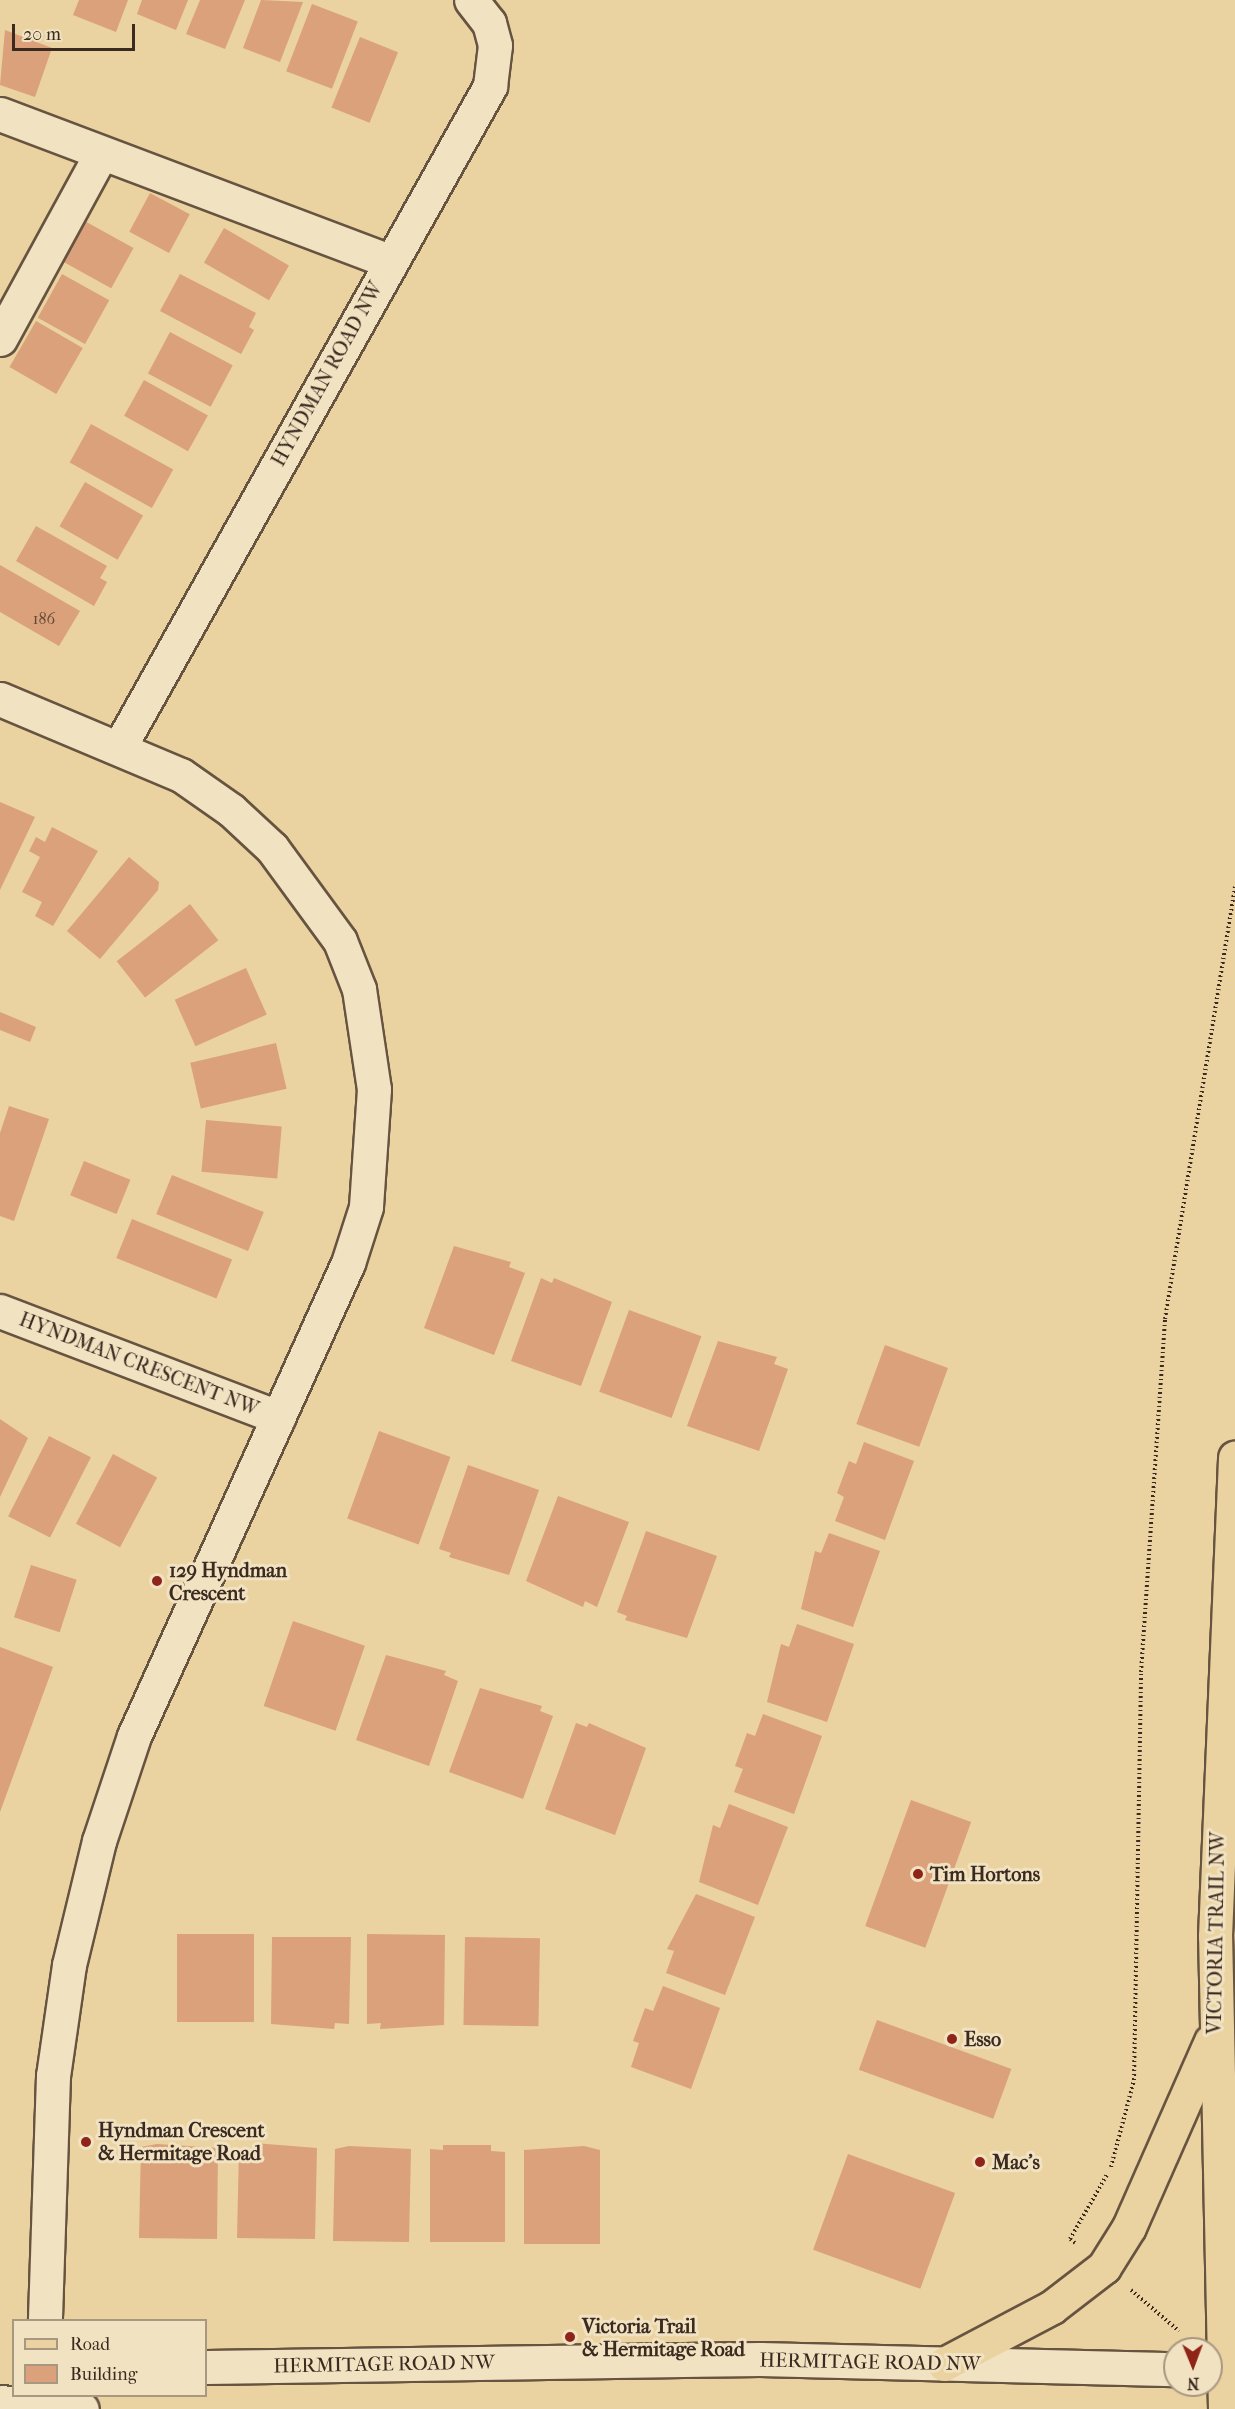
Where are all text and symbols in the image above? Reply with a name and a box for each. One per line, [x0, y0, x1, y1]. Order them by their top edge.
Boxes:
scale bar [15, 12, 138, 50]
text: 20 m [23, 24, 61, 45]
street label: HYNDMAN ROAD NW [266, 277, 388, 471]
house number: 186 [33, 609, 55, 629]
street label: HYNDMAN CRESCENT NW [16, 1307, 262, 1421]
place label: 129 Hyndman Crescent [169, 1558, 287, 1605]
marker: 129 Hyndman Crescent [150, 1574, 164, 1588]
street label: VICTORIA TRAIL NW [1202, 1831, 1230, 2035]
place label: Tim Hortons [930, 1862, 1040, 1886]
marker: Tim Hortons [911, 1867, 925, 1881]
place label: Esso [964, 2027, 1001, 2051]
marker: Esso [945, 2032, 959, 2046]
place label: Hyndman Crescent & Hermitage Road [98, 2118, 265, 2165]
marker: Hyndman Crescent & Hermitage Road [79, 2135, 93, 2149]
place label: Mac's [992, 2150, 1040, 2174]
marker: Mac's [973, 2155, 987, 2169]
place label: Victoria Trail & Hermitage Road [582, 2314, 745, 2361]
legend [12, 2319, 207, 2397]
marker: Victoria Trail & Hermitage Road [563, 2330, 577, 2344]
text: Road [70, 2334, 110, 2355]
north arrow [1163, 2337, 1223, 2397]
street label: HERMITAGE ROAD NW [759, 2348, 981, 2376]
street label: HERMITAGE ROAD NW [273, 2350, 495, 2378]
text: Building [70, 2364, 137, 2385]
text: N [1187, 2374, 1200, 2393]

